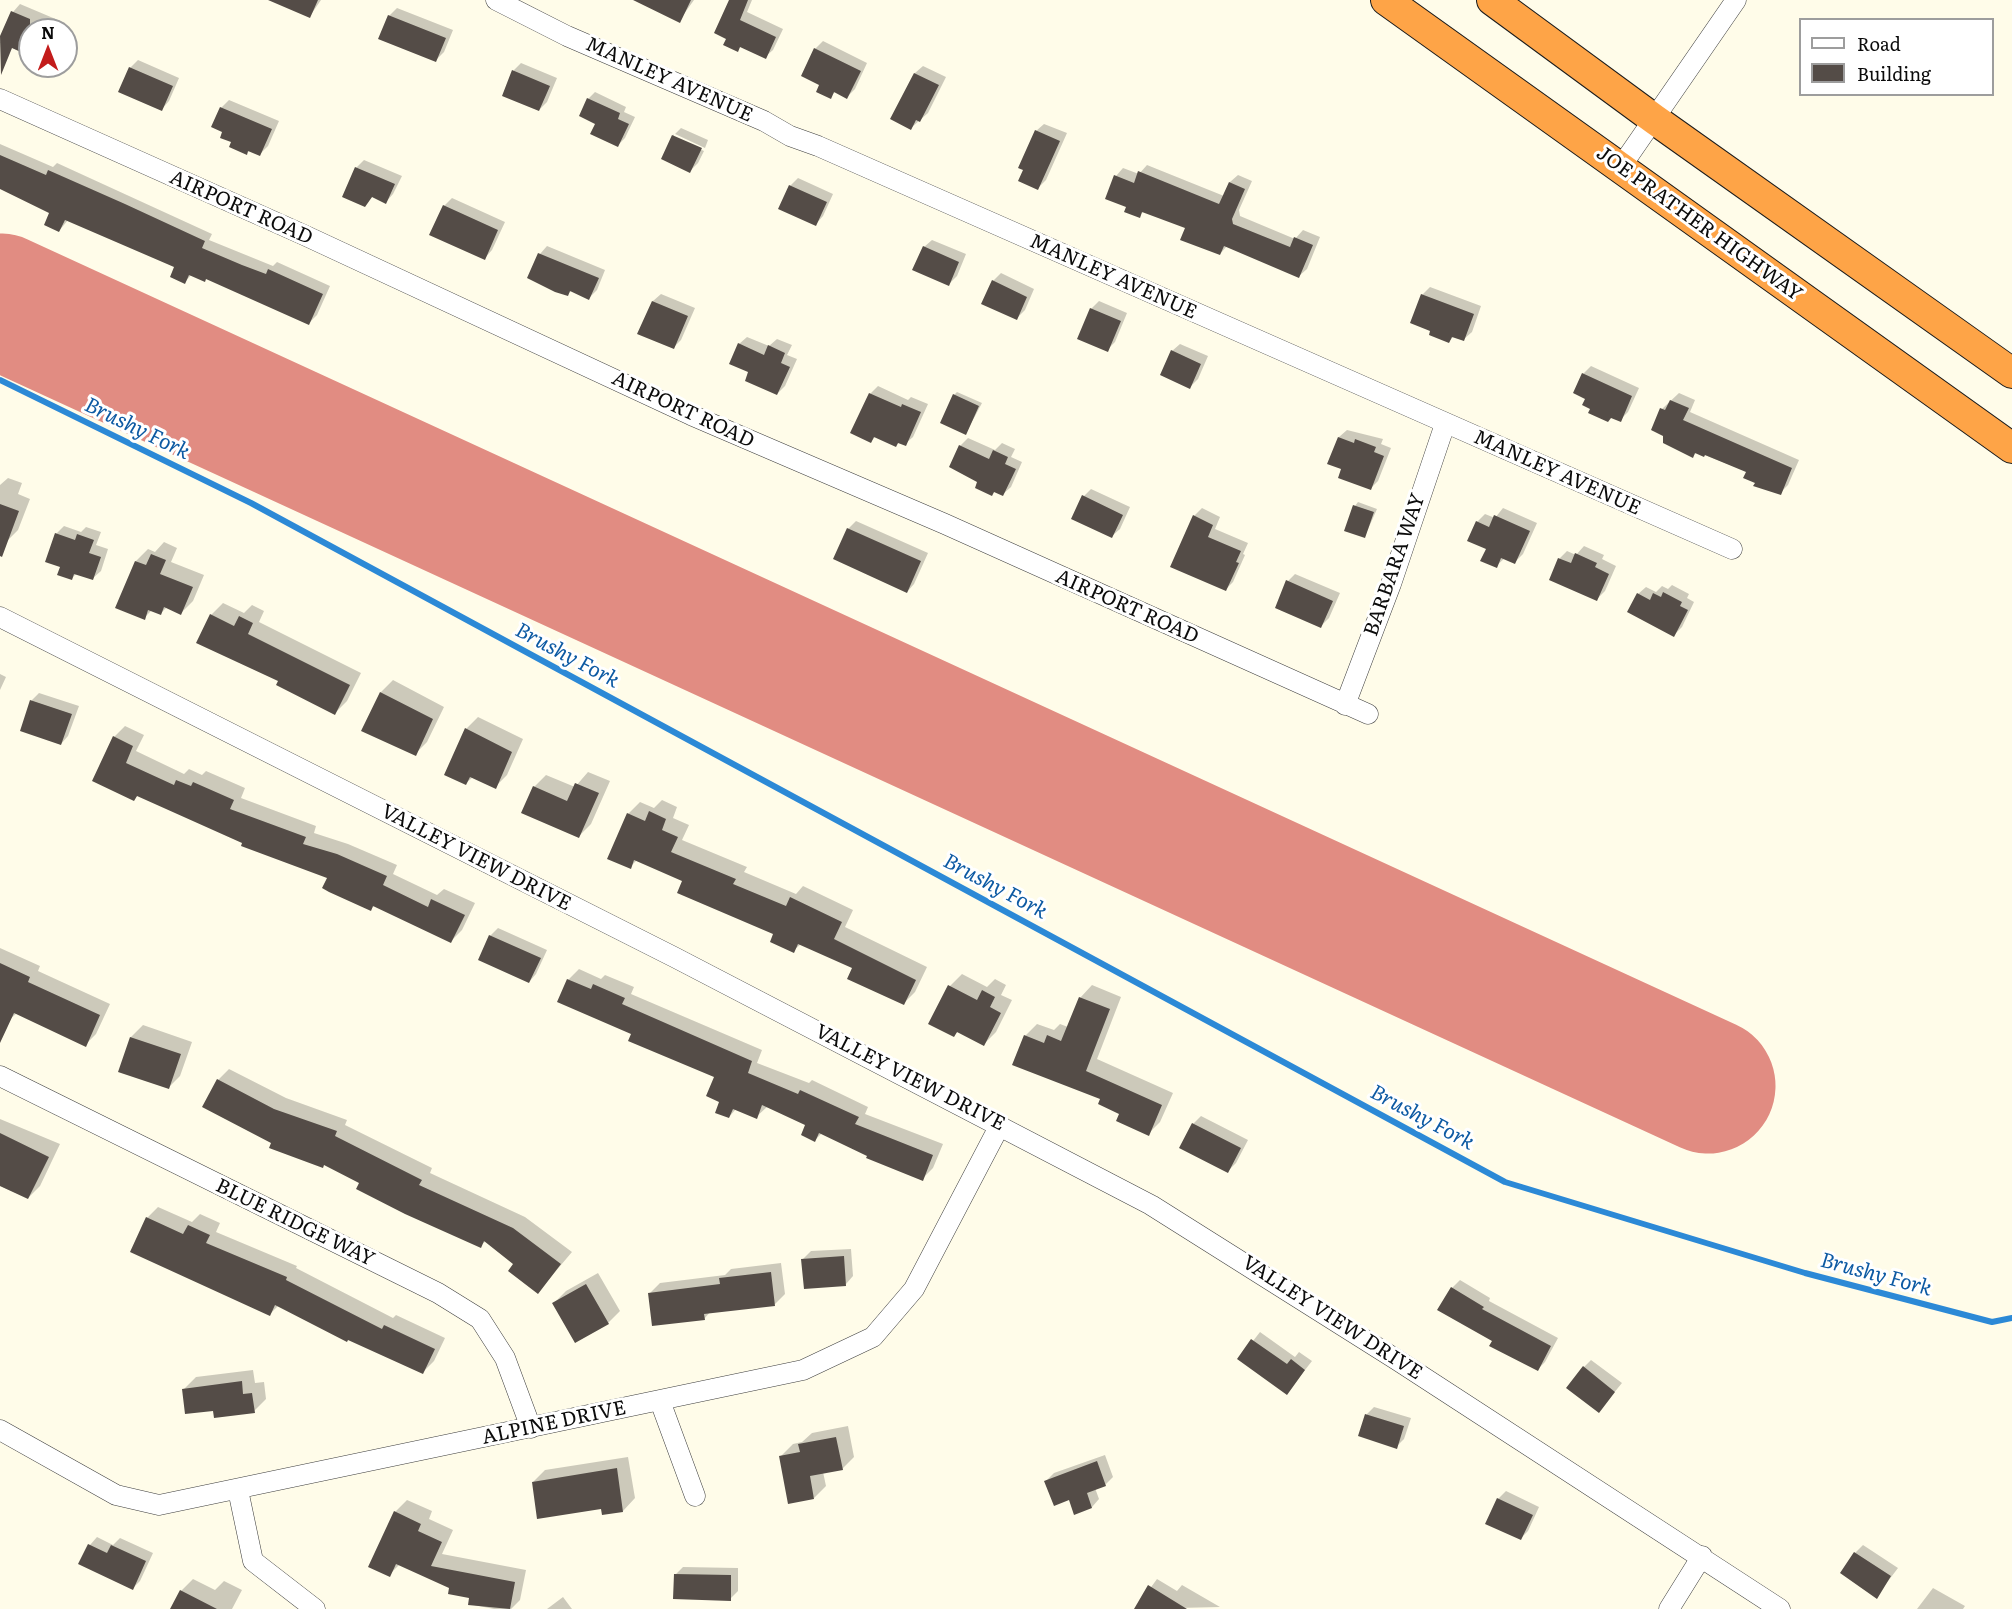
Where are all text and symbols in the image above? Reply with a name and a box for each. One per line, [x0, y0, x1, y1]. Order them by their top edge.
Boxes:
north arrow [18, 18, 78, 78]
legend [1799, 18, 1994, 96]
text: N [41, 20, 55, 44]
text: Road [1857, 30, 1901, 57]
street label: MANLEY AVENUE [582, 32, 756, 128]
text: Building [1857, 60, 1931, 87]
street label: JOE PRATHER HIGHWAY [1591, 141, 1807, 307]
street label: AIRPORT ROAD [166, 166, 316, 250]
street label: MANLEY AVENUE [1026, 229, 1200, 325]
street label: AIRPORT ROAD [608, 367, 758, 453]
water label: Brushy Fork [80, 393, 194, 465]
street label: MANLEY AVENUE [1470, 425, 1644, 521]
street label: BARBARA WAY [1359, 490, 1431, 640]
street label: AIRPORT ROAD [1052, 565, 1202, 649]
water label: Brushy Fork [511, 618, 623, 694]
street label: VALLEY VIEW DRIVE [377, 800, 575, 916]
water label: Brushy Fork [939, 849, 1051, 925]
street label: VALLEY VIEW DRIVE [811, 1020, 1009, 1136]
water label: Brushy Fork [1366, 1080, 1478, 1156]
street label: BLUE RIDGE WAY [212, 1174, 378, 1272]
water label: Brushy Fork [1818, 1248, 1934, 1302]
street label: VALLEY VIEW DRIVE [1237, 1251, 1427, 1385]
street label: ALPINE DRIVE [480, 1396, 628, 1450]

